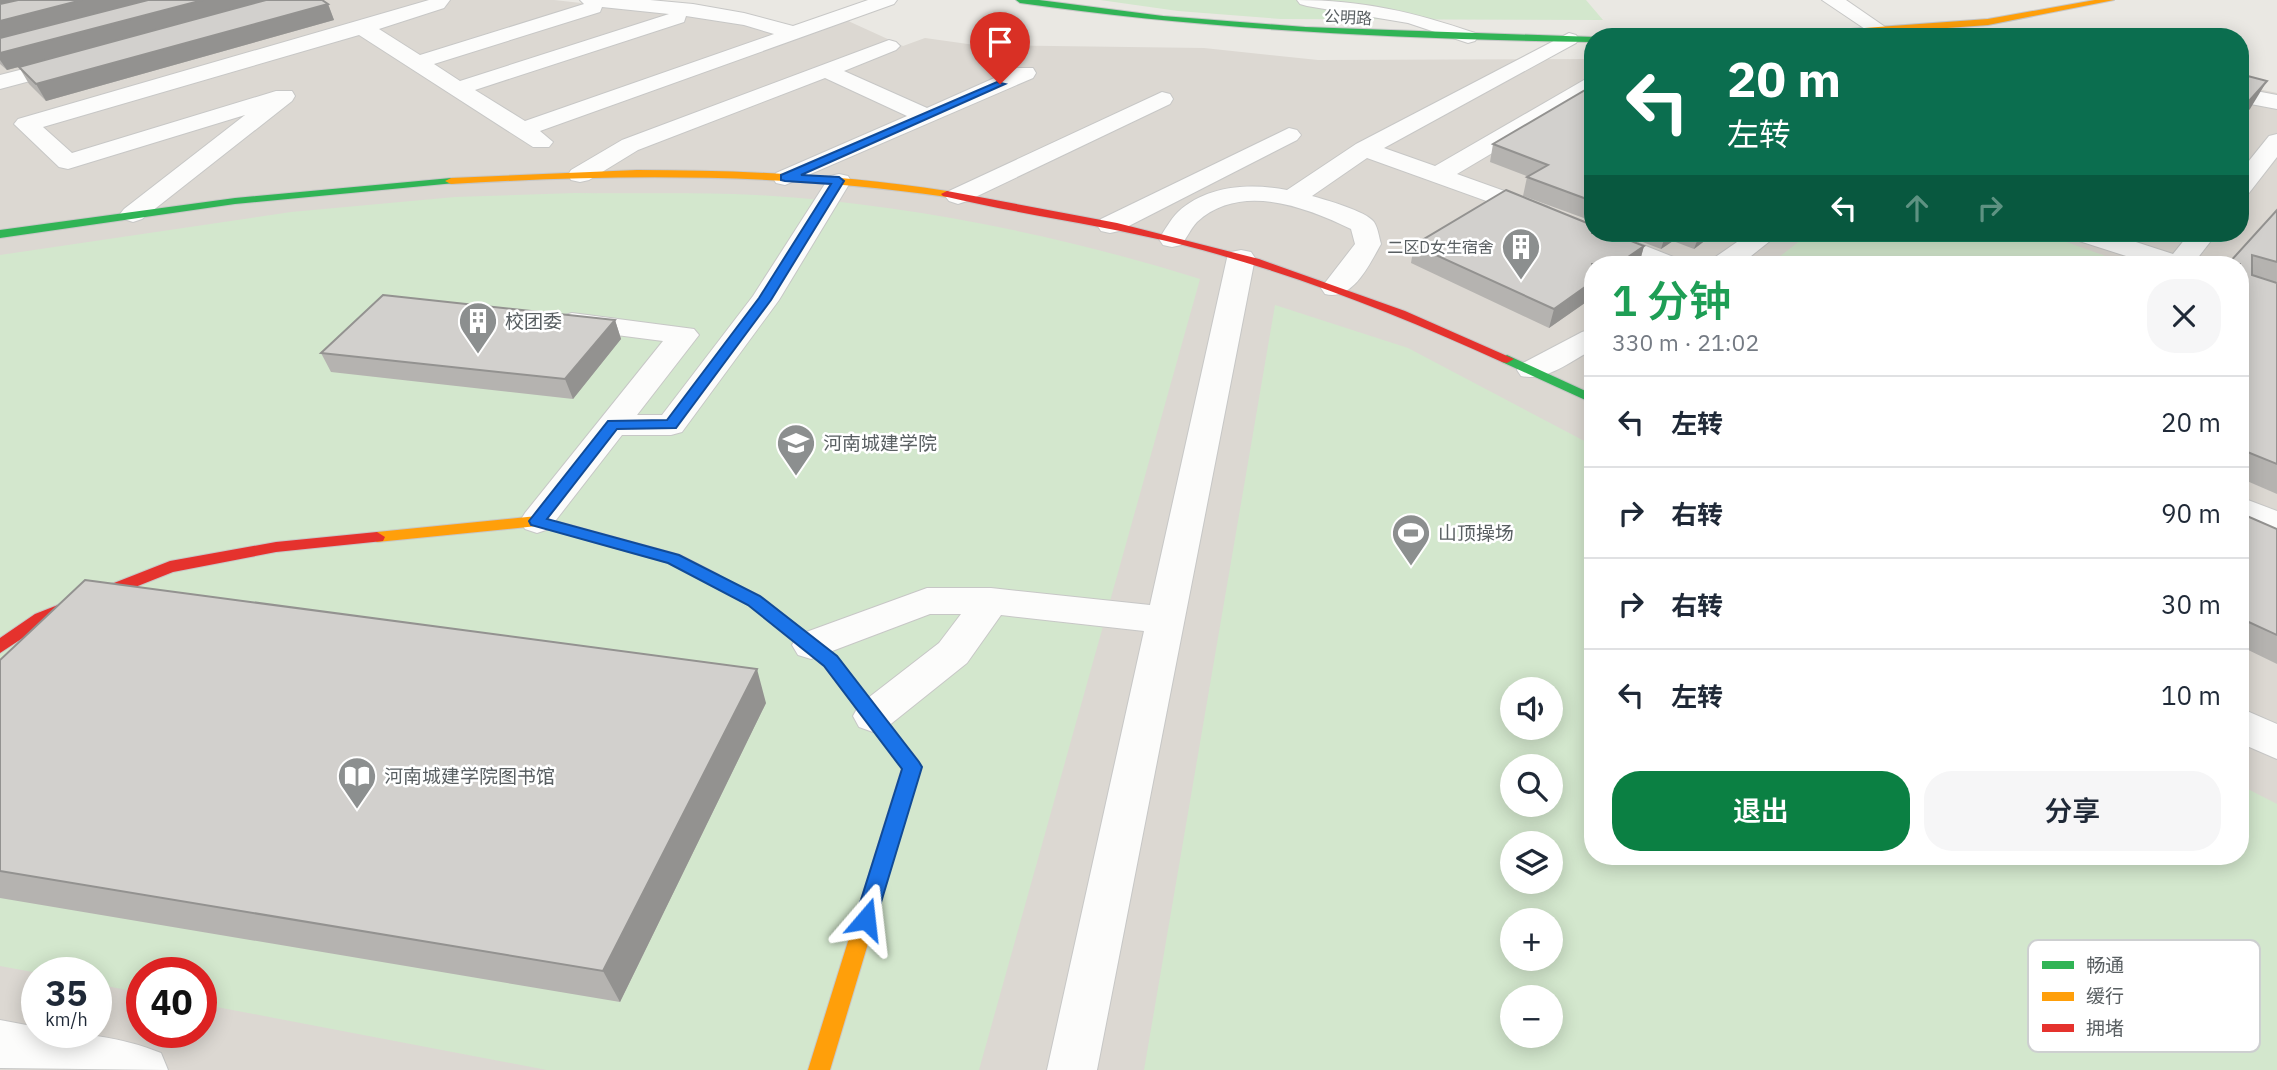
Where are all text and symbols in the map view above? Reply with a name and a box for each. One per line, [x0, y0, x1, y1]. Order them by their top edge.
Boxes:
street label: 公明路 [1324, 6, 1372, 28]
pin [970, 12.0, 1030, 84]
icon: arrive [981, 23, 1019, 61]
text: 20 m [1727, 47, 1841, 110]
icon: left [1612, 56, 1703, 147]
text: 左转 [1727, 113, 1791, 155]
icon: left [1825, 189, 1863, 227]
icon: ahead [1898, 189, 1936, 227]
icon: right [1971, 189, 2009, 227]
building icon: 二区D女生宿舍 [1500, 226, 1542, 281]
place label: 二区D女生宿舍 [1387, 237, 1494, 257]
text: 1 分钟 [1612, 273, 1731, 328]
button: close [2147, 279, 2221, 353]
building icon: 校团委 [457, 300, 499, 355]
place label: 校团委 [505, 309, 562, 333]
text: 330 m · 21:02 [1612, 327, 1759, 357]
icon: left [1612, 403, 1650, 441]
text: 20 m [2161, 405, 2221, 439]
text: 左转 [1671, 406, 1723, 440]
school or university icon: 河南城建学院 [775, 422, 817, 477]
place label: 河南城建学院 [823, 431, 937, 455]
icon: right [1612, 494, 1650, 532]
text: 90 m [2161, 496, 2221, 530]
text: 右转 [1671, 497, 1723, 531]
sports icon: 山顶操场 [1390, 512, 1432, 567]
place label: 山顶操场 [1438, 521, 1514, 545]
icon: right [1612, 585, 1650, 623]
text: 30 m [2161, 587, 2221, 621]
text: 右转 [1671, 588, 1723, 622]
icon: left [1612, 676, 1650, 714]
map controls [1500, 677, 1563, 1048]
button: sound [1500, 677, 1563, 740]
text: 10 m [2161, 678, 2221, 712]
text: 左转 [1671, 679, 1723, 713]
button: search [1500, 754, 1563, 817]
library icon: 河南城建学院图书馆 [336, 755, 378, 810]
place label: 河南城建学院图书馆 [384, 764, 555, 788]
button: 退出 [1612, 771, 1910, 851]
button: 分享 [1924, 771, 2221, 851]
button: layers [1500, 831, 1563, 894]
position arrow [829, 882, 903, 956]
button: + [1500, 908, 1563, 971]
legend [2028, 940, 2260, 1052]
text: 畅通 [2086, 953, 2124, 977]
speed limit sign: 40 [126, 957, 217, 1048]
text: 35 [45, 970, 88, 1016]
text: 缓行 [2086, 984, 2124, 1008]
button: − [1500, 985, 1563, 1048]
text: km/h [45, 1008, 88, 1031]
text: 拥堵 [2086, 1016, 2124, 1040]

